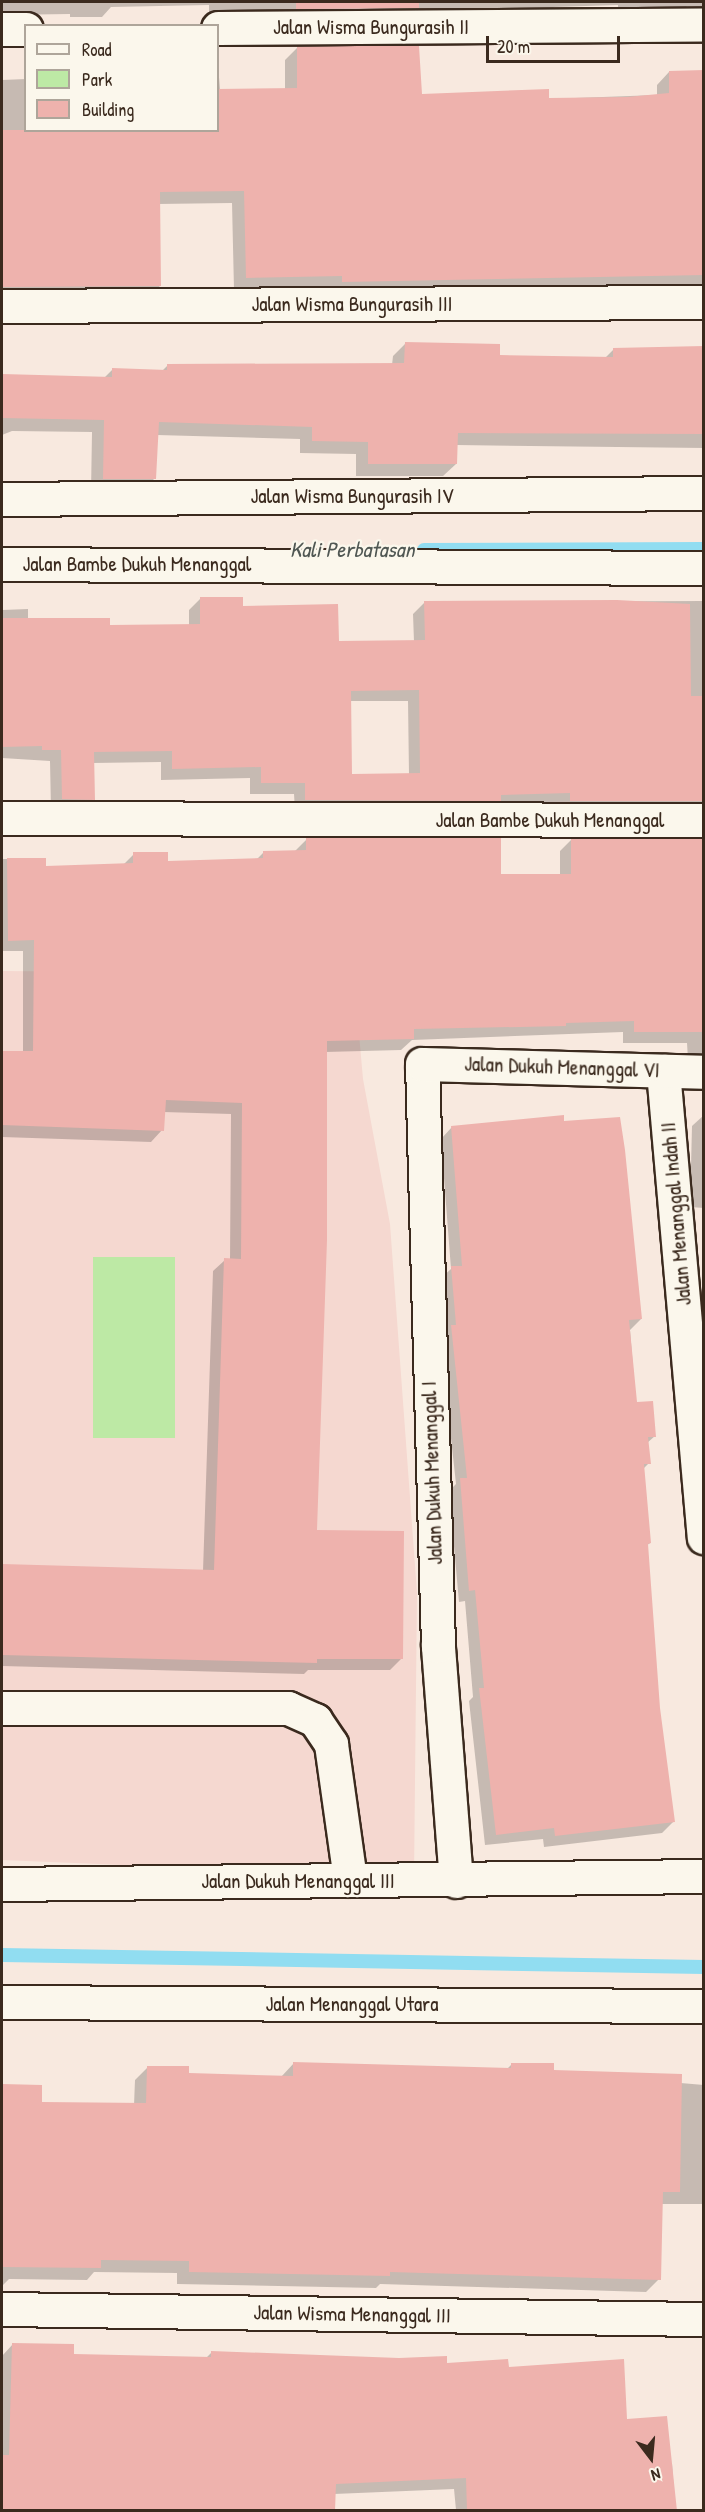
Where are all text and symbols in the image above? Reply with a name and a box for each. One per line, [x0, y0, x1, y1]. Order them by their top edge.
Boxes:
street label: Jalan Wisma Bungurasih II [273, 14, 469, 40]
legend [24, 24, 219, 132]
scale bar [489, 24, 622, 62]
text: 20 m [497, 34, 530, 59]
text: Road [82, 37, 112, 62]
text: Park [82, 67, 112, 92]
text: Building [82, 97, 134, 122]
street label: Jalan Wisma Bungurasih III [251, 291, 453, 317]
street label: Jalan Wisma Bungurasih IV [251, 483, 453, 509]
water label: Kali Perbatasan [290, 537, 414, 563]
street label: Jalan Bambe Dukuh Menanggal [23, 551, 251, 577]
street label: Jalan Bambe Dukuh Menanggal [436, 807, 664, 833]
street label: Jalan Dukuh Menanggal VI [464, 1051, 660, 1083]
street label: Jalan Menanggal Indah II [655, 1121, 697, 1307]
street label: Jalan Dukuh Menanggal I [416, 1381, 448, 1565]
street label: Jalan Dukuh Menanggal III [201, 1868, 395, 1894]
street label: Jalan Menanggal Utara [266, 1991, 438, 2017]
street label: Jalan Wisma Menanggal III [253, 2300, 451, 2328]
north arrow [621, 2428, 681, 2488]
text: N [649, 2464, 663, 2487]

